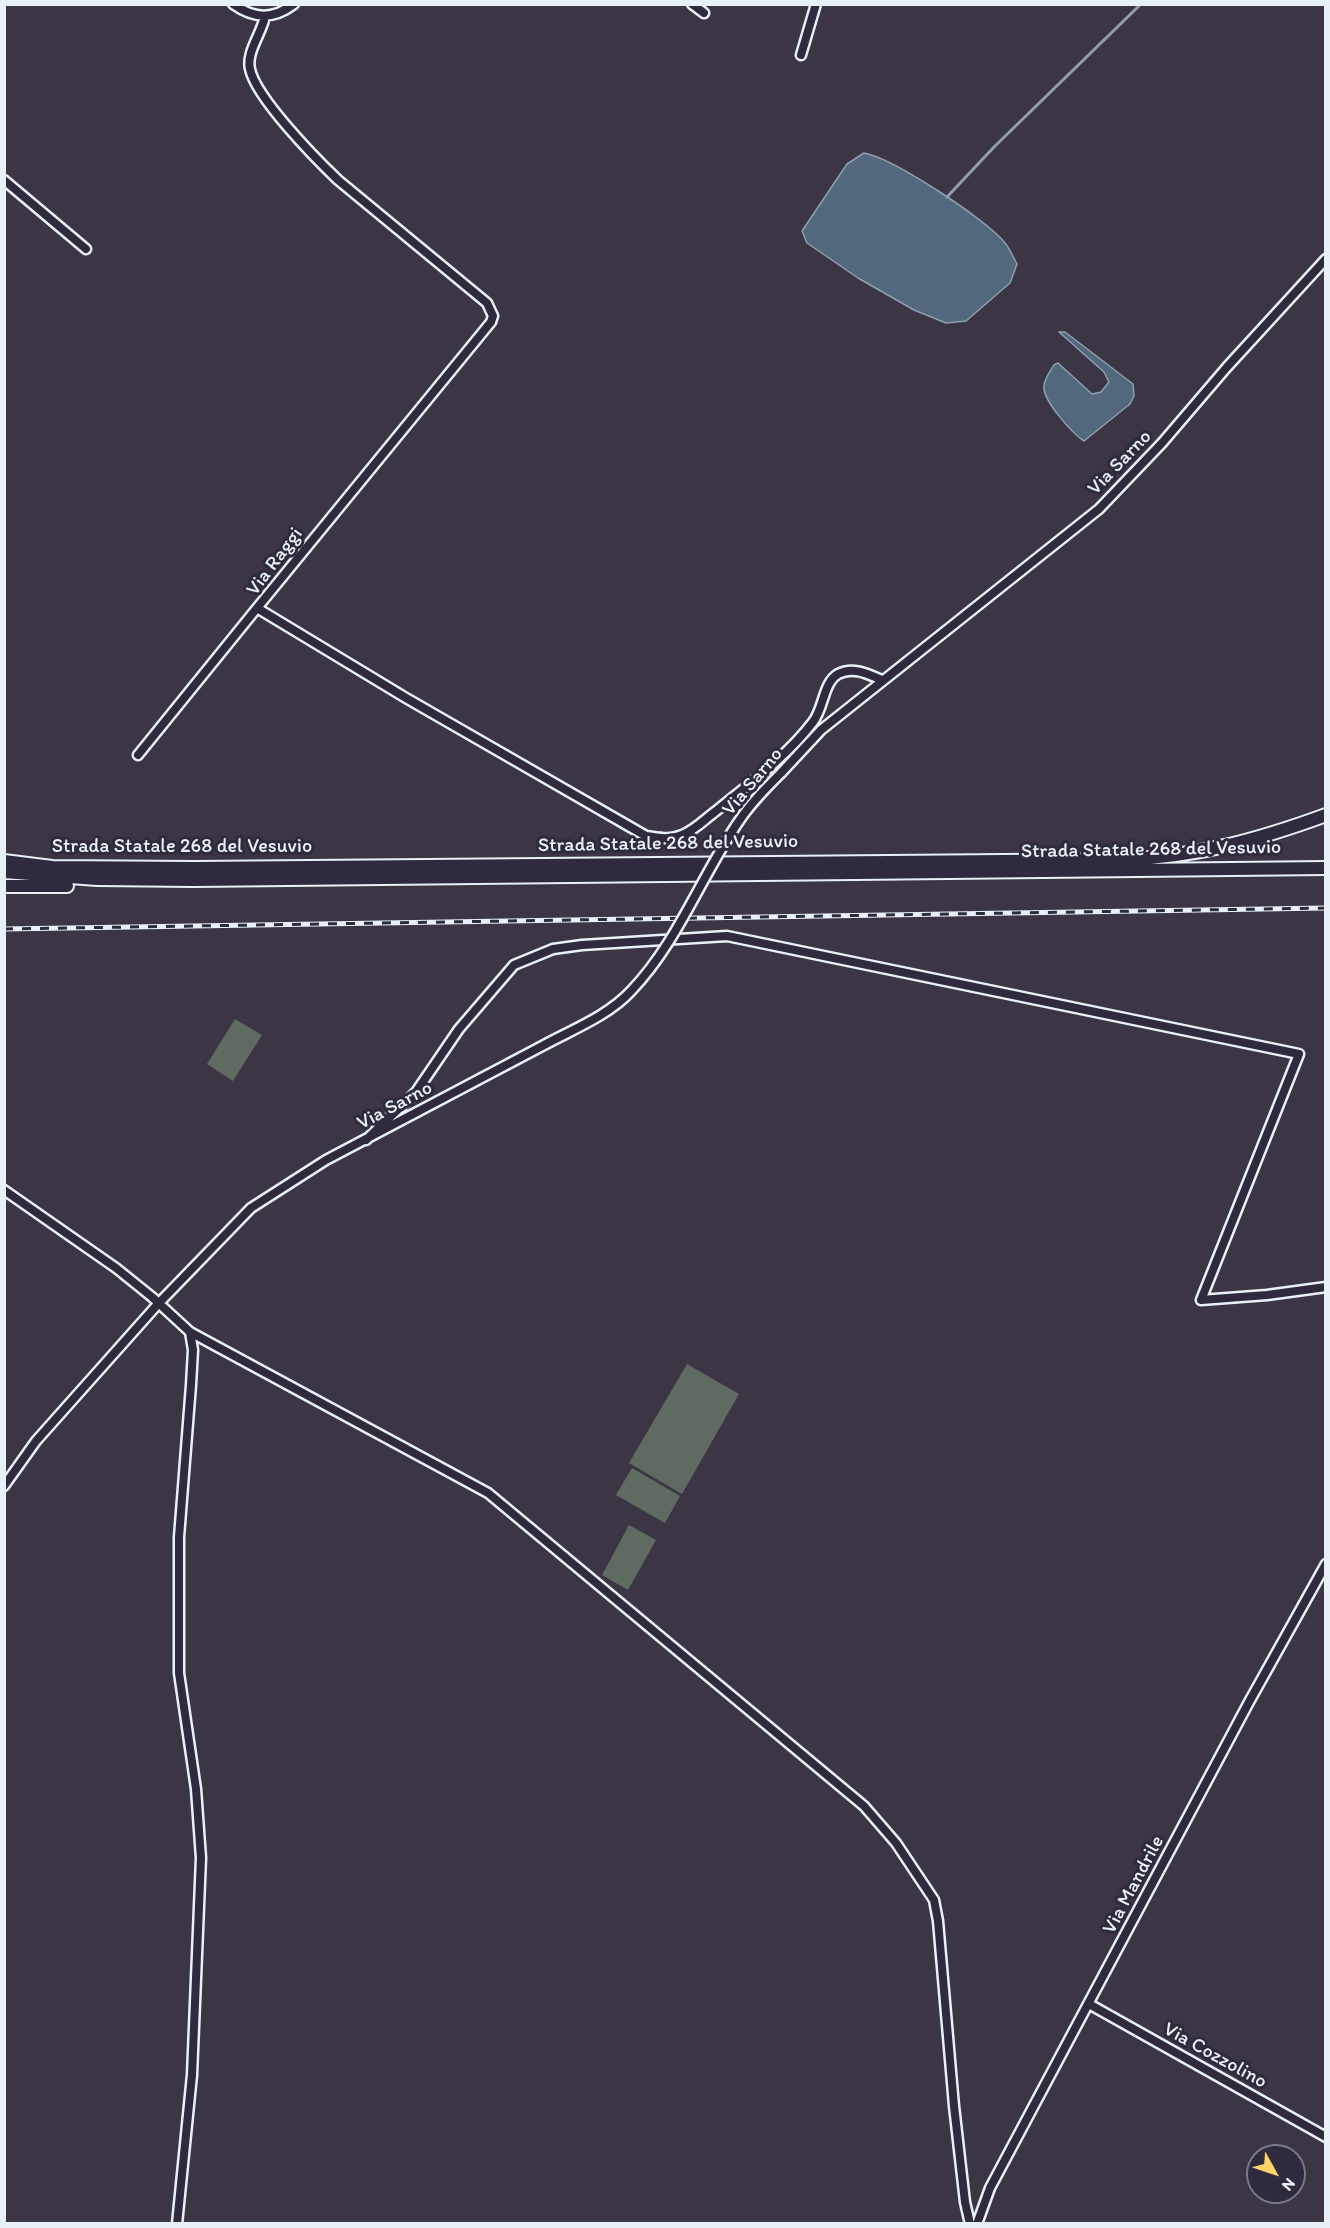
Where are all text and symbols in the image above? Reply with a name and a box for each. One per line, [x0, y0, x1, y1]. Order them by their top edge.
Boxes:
street label: Via Sarno [1083, 425, 1157, 501]
street label: Via Raggi [242, 523, 308, 601]
street label: Via Sarno [718, 743, 788, 821]
street label: Strada Statale 268 del Vesuvio [538, 830, 798, 858]
street label: Strada Statale 268 del Vesuvio [52, 835, 312, 859]
street label: Strada Statale 268 del Vesuvio [1021, 836, 1281, 864]
street label: Via Sarno [353, 1076, 437, 1136]
street label: Via Mandrile [1098, 1832, 1170, 1938]
street label: Via Cozzolino [1159, 2018, 1271, 2094]
north arrow [1246, 2144, 1306, 2204]
text: N [1278, 2174, 1299, 2195]

